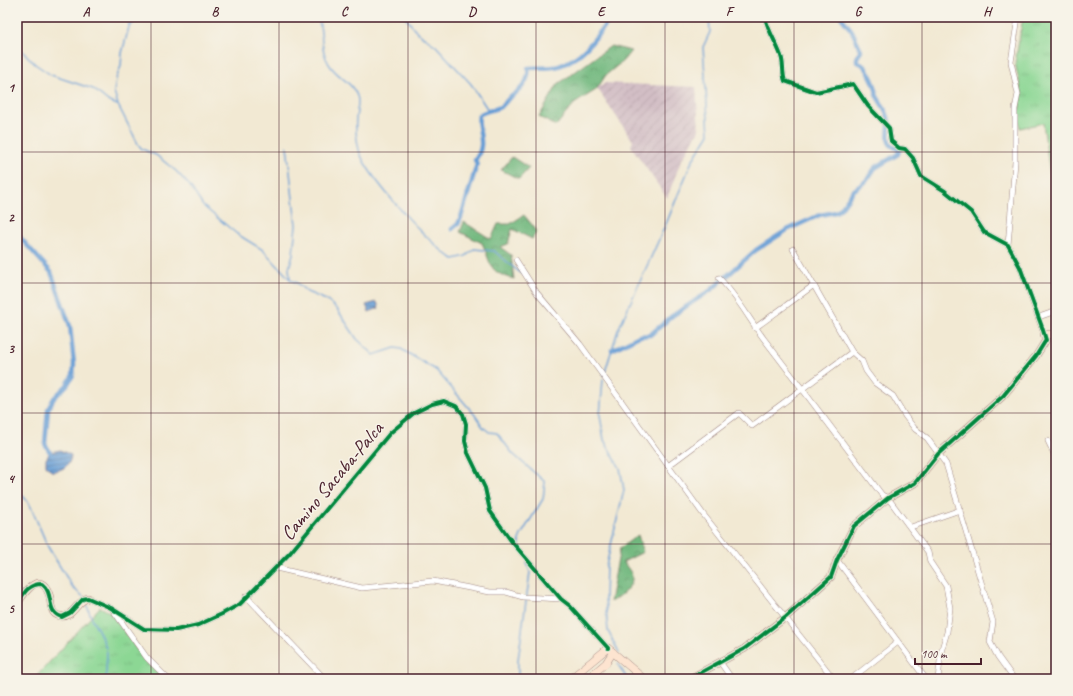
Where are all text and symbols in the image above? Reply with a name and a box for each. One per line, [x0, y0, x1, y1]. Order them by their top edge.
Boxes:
text: A [83, 4, 91, 20]
text: B [212, 4, 220, 20]
text: C [341, 4, 349, 20]
text: D [468, 4, 477, 20]
text: E [598, 4, 607, 20]
text: F [726, 4, 735, 20]
text: G [855, 4, 863, 20]
text: H [983, 4, 993, 20]
text: 1 [8, 80, 16, 96]
text: 2 [8, 210, 15, 226]
text: 3 [8, 341, 15, 357]
street label: Camino Sacaba-Palca [275, 415, 390, 545]
text: 4 [8, 471, 16, 487]
text: 5 [8, 601, 15, 617]
scale bar [915, 640, 981, 666]
text: 100 m [921, 646, 948, 662]

